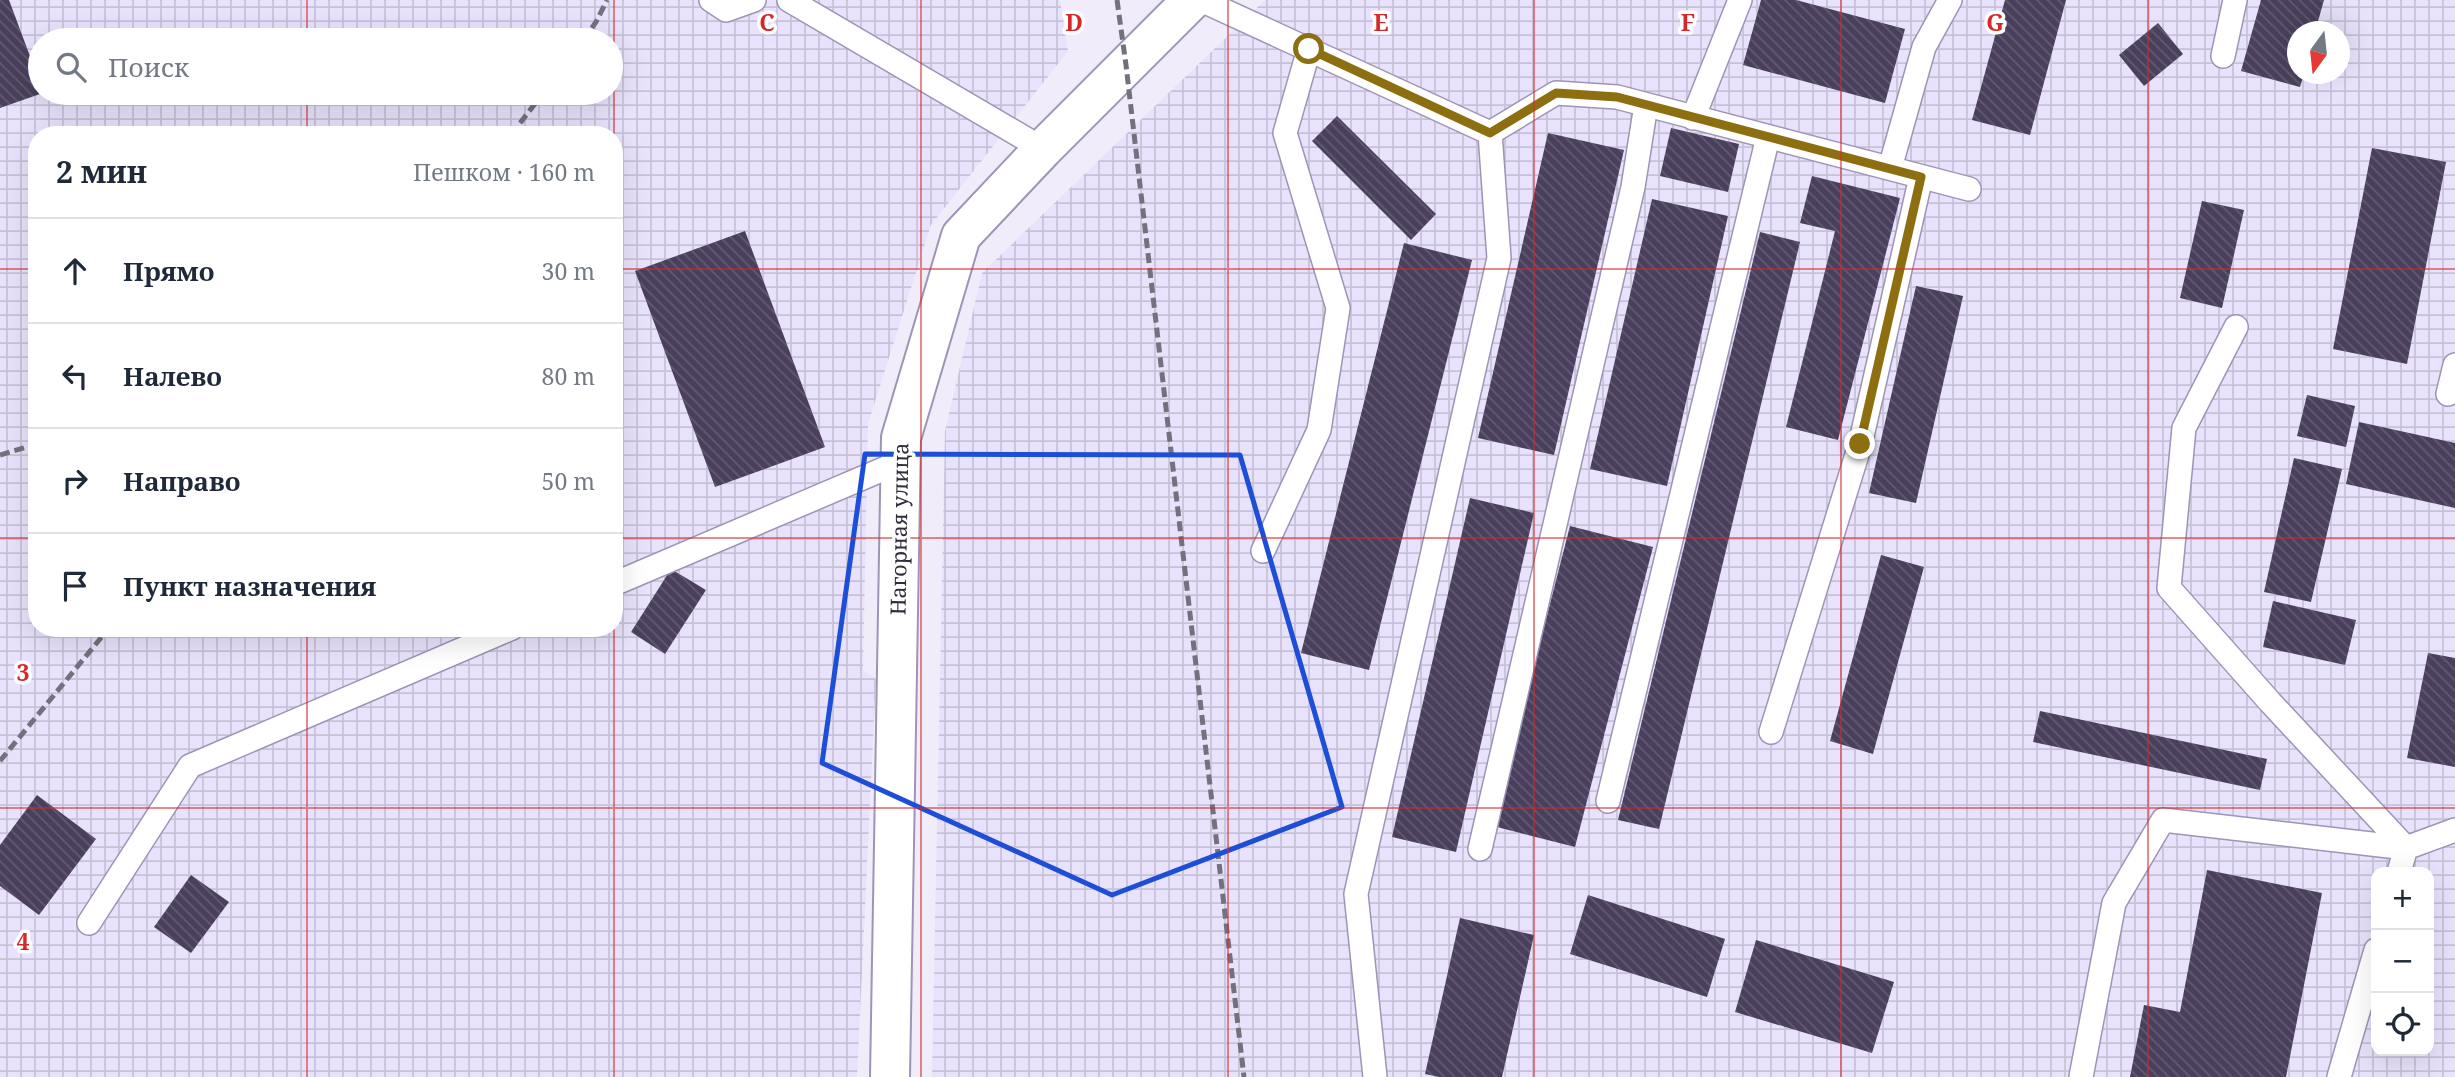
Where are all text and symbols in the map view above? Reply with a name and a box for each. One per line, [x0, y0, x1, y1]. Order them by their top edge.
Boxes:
text: C [759, 6, 775, 38]
text: D [1065, 6, 1083, 38]
text: E [1373, 6, 1389, 38]
text: F [1681, 6, 1695, 38]
text: G [1986, 6, 2004, 38]
north arrow [2287, 21, 2350, 84]
search box [28, 28, 623, 105]
route start [1293, 33, 1324, 64]
icon: search [52, 48, 90, 86]
text: Поиск [108, 49, 189, 85]
text: 2 мин [56, 151, 147, 192]
text: Пешком · 160 m [413, 156, 595, 188]
icon: ahead [56, 252, 94, 290]
text: Прямо [123, 253, 214, 289]
text: 30 m [542, 255, 595, 287]
icon: left [56, 357, 94, 395]
text: Налево [123, 358, 222, 394]
text: 80 m [542, 360, 595, 392]
route end [1844, 428, 1875, 459]
street label: Нагорная улица [883, 443, 915, 615]
icon: right [56, 462, 94, 500]
text: Направо [123, 463, 241, 499]
text: 50 m [542, 465, 595, 497]
icon: arrive [56, 567, 94, 605]
text: Пункт назначения [123, 568, 376, 604]
text: 3 [17, 656, 30, 688]
map controls [2371, 867, 2434, 1056]
button: + [2371, 867, 2434, 930]
text: 4 [17, 925, 30, 957]
button: − [2371, 930, 2434, 993]
button: locate [2371, 993, 2434, 1056]

